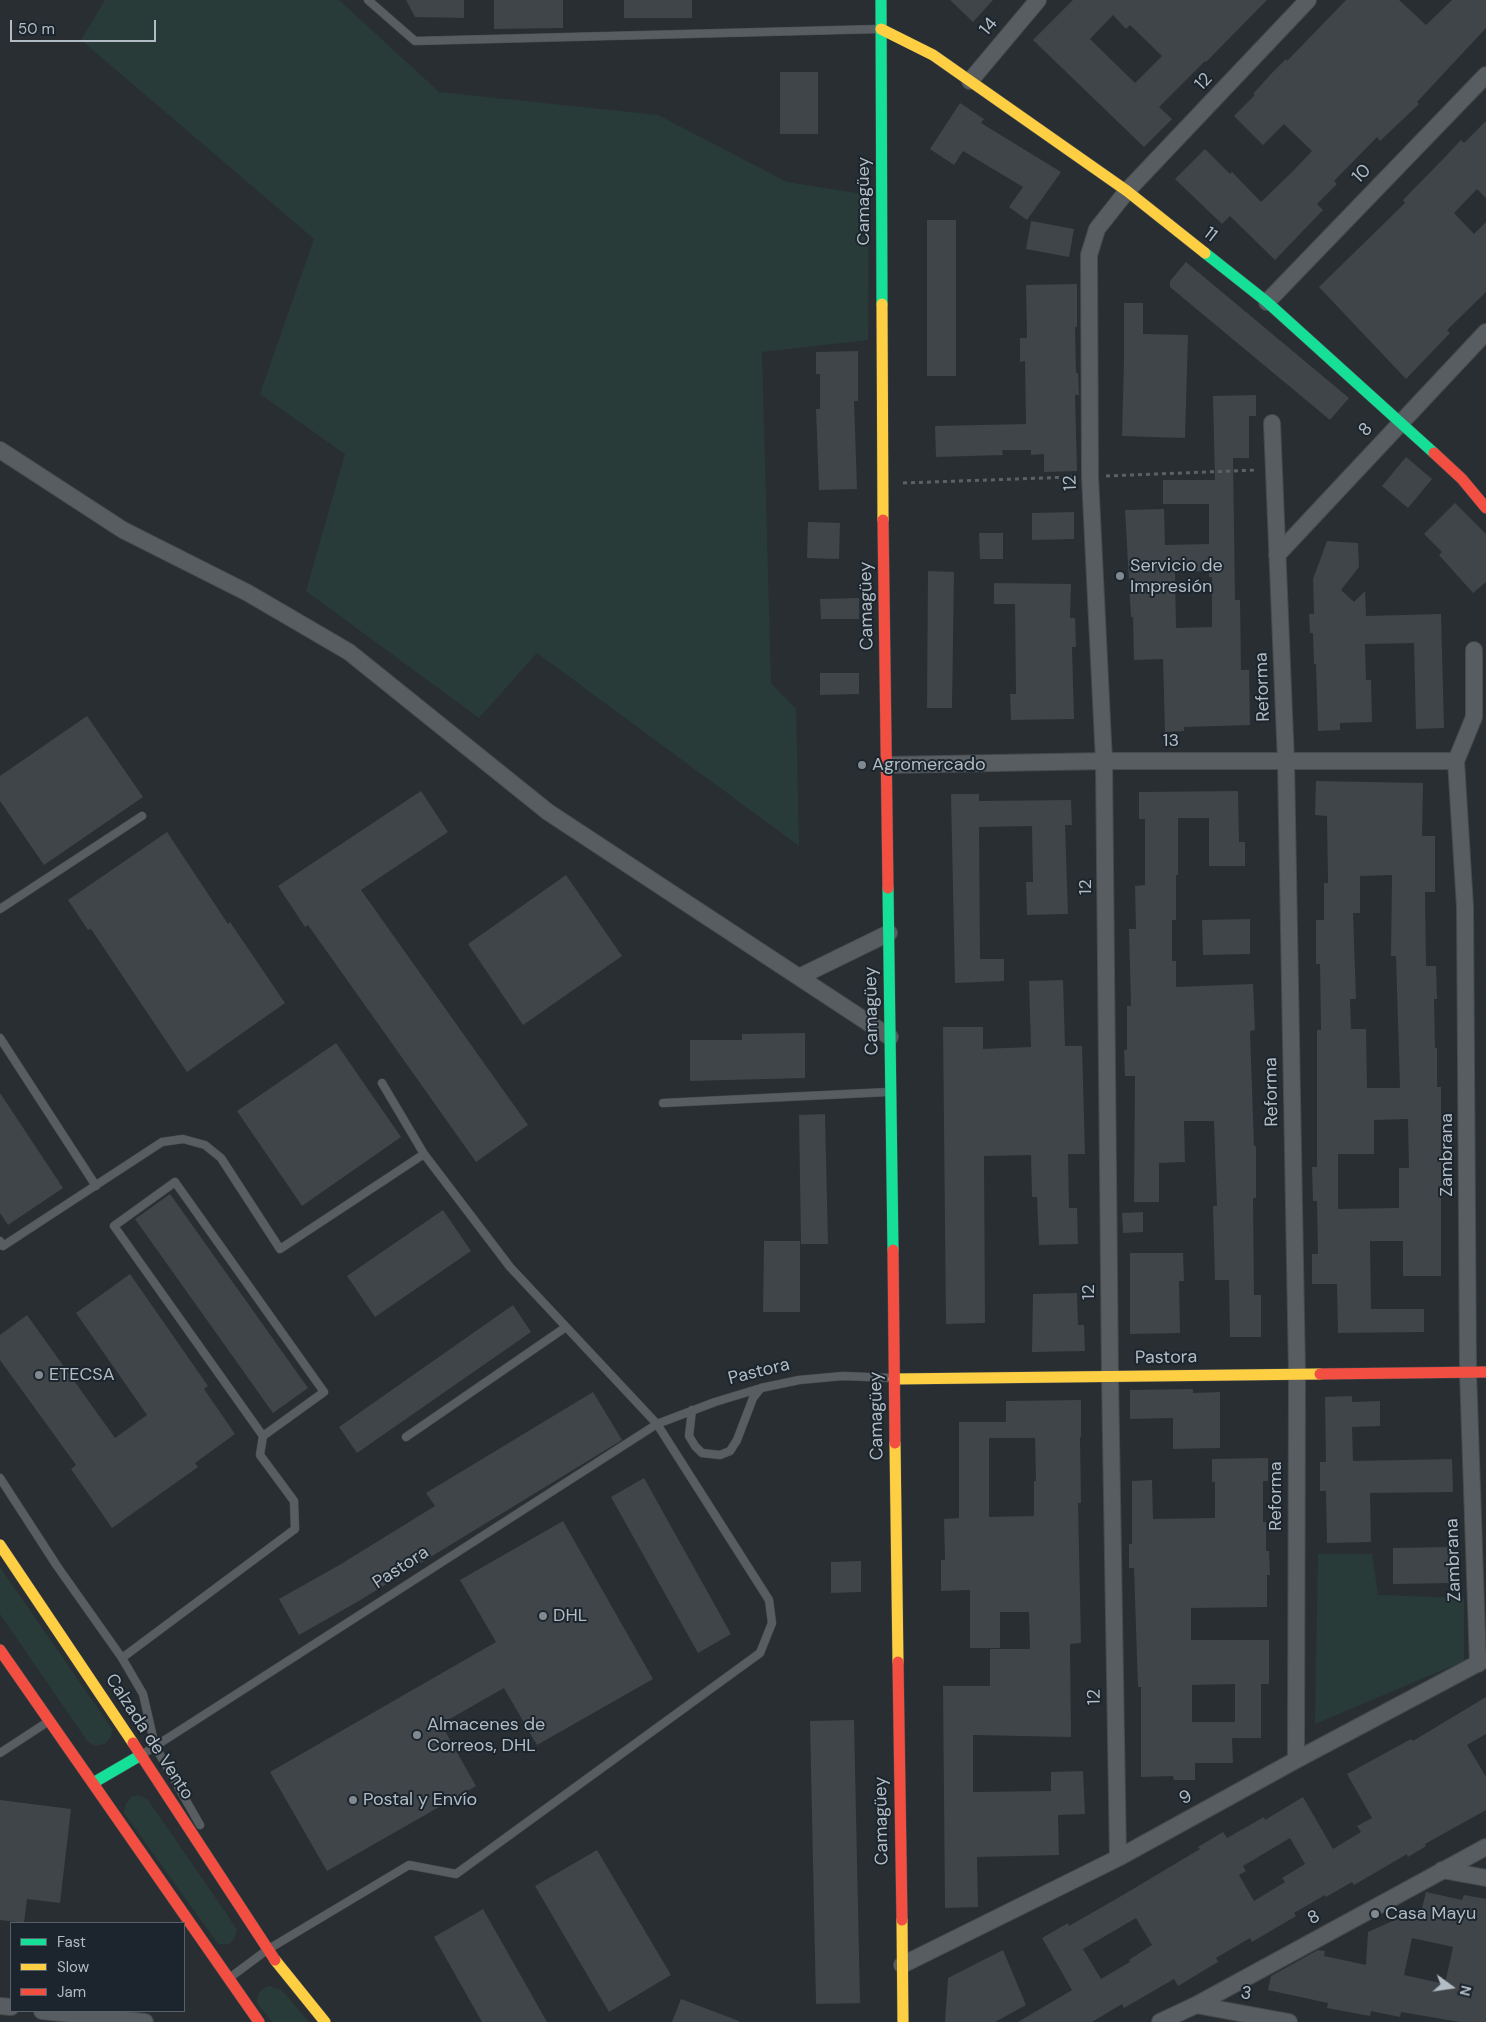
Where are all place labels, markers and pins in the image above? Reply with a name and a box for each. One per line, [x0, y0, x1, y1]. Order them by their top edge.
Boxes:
place label: Servicio de Impresión [1130, 555, 1223, 598]
marker: Servicio de Impresión [1114, 570, 1126, 582]
place label: Agromercado [872, 754, 986, 776]
marker: Agromercado [856, 759, 868, 771]
place label: ETECSA [49, 1364, 115, 1386]
marker: ETECSA [33, 1369, 45, 1381]
place label: DHL [553, 1605, 587, 1627]
marker: DHL [537, 1610, 549, 1622]
place label: Almacenes de Correos, DHL [427, 1714, 545, 1756]
marker: Almacenes de Correos, DHL [411, 1729, 423, 1741]
place label: Postal y Envío [363, 1789, 477, 1811]
marker: Postal y Envío [347, 1794, 359, 1806]
place label: Casa Mayu [1385, 1903, 1476, 1925]
marker: Casa Mayu [1369, 1908, 1381, 1920]

